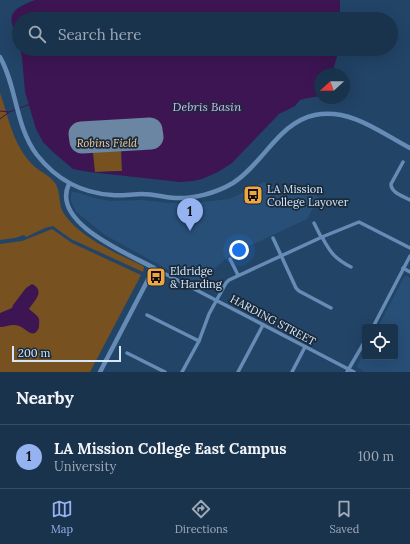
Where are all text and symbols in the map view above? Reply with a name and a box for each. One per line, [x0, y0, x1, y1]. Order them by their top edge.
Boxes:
search box [12, 12, 398, 56]
icon: search [26, 23, 48, 45]
text: Search here [58, 25, 141, 44]
north arrow [314, 68, 350, 104]
water label: Debris Basin [173, 99, 242, 114]
park label: Robins Field [77, 136, 138, 150]
place label: LA Mission College Layover [267, 182, 349, 209]
bus stop icon: LA Mission College Layover [242, 184, 264, 206]
pin: 1 [177, 198, 203, 231]
your location [229, 240, 249, 260]
place label: Eldridge & Harding [170, 264, 223, 291]
bus stop icon: Eldridge & Harding [145, 266, 167, 288]
street label: HARDING STREET [228, 292, 318, 348]
map controls [362, 324, 398, 360]
button: locate [362, 324, 398, 360]
scale bar [12, 344, 121, 363]
text: 200 m [18, 346, 50, 360]
text: Nearby [16, 387, 74, 409]
text: LA Mission College East Campus [54, 439, 287, 458]
text: 1 [26, 448, 32, 465]
text: 100 m [358, 448, 394, 465]
text: University [54, 458, 116, 475]
tab: Map [51, 498, 73, 536]
tab: Directions [175, 498, 228, 536]
tab: Saved [329, 498, 359, 536]

